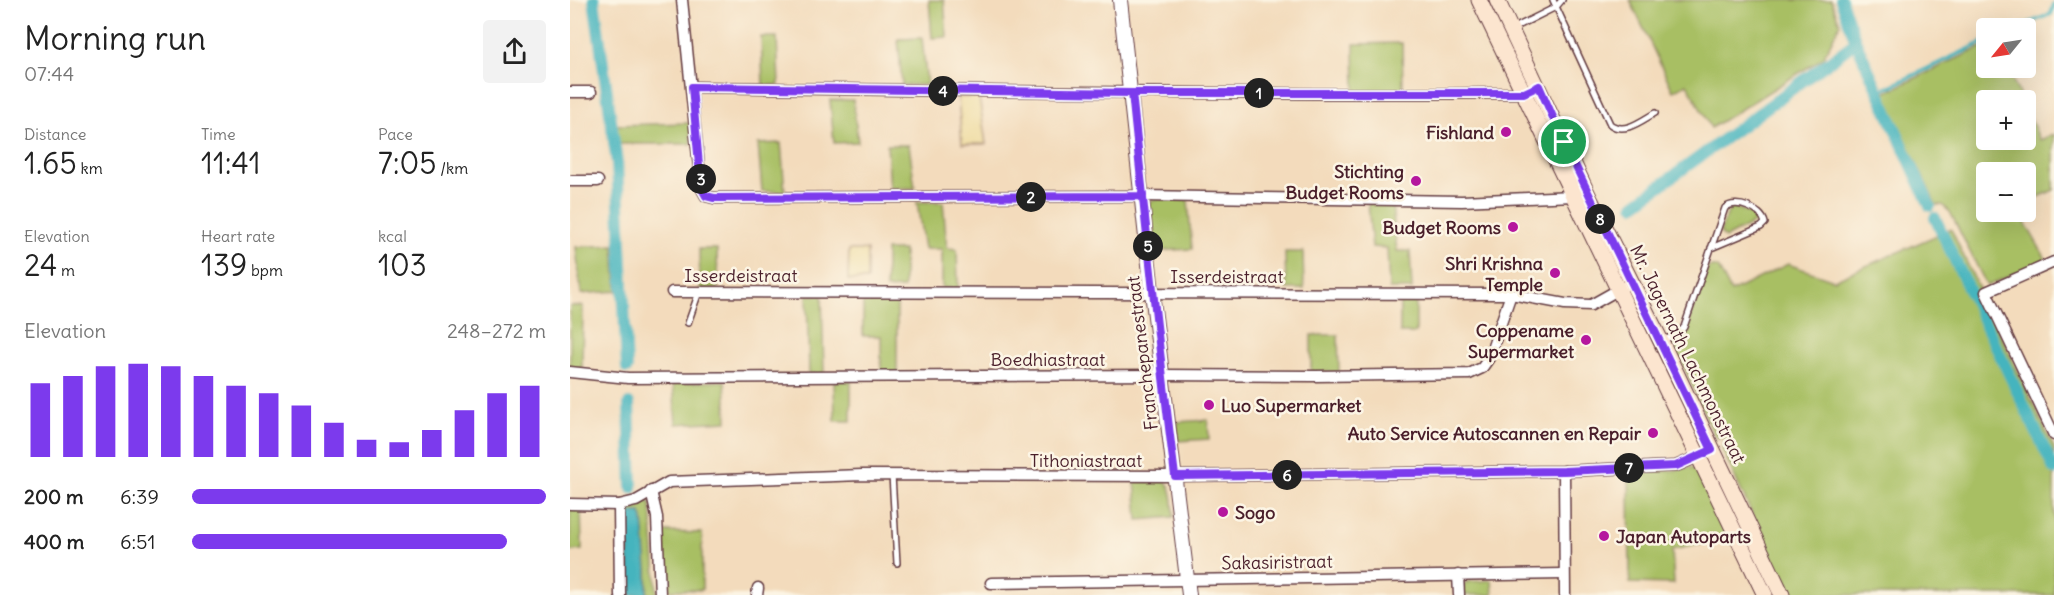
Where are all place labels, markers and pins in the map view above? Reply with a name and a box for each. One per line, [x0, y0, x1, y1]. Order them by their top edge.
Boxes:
pin: 4 [928, 76, 958, 106]
pin: 1 [1244, 78, 1274, 108]
pin [1538, 116, 1589, 167]
place label: Fishland [1426, 121, 1494, 144]
marker: Fishland [1499, 125, 1513, 139]
place label: Stichting Budget Rooms [1286, 160, 1404, 204]
pin: 3 [686, 164, 716, 194]
marker: Stichting Budget Rooms [1409, 174, 1423, 188]
pin: 2 [1016, 182, 1046, 212]
pin: 8 [1585, 204, 1615, 234]
place label: Budget Rooms [1383, 216, 1501, 239]
marker: Budget Rooms [1506, 220, 1520, 234]
pin: 5 [1133, 231, 1163, 261]
place label: Shri Krishna Temple [1445, 252, 1543, 296]
marker: Shri Krishna Temple [1548, 266, 1562, 280]
place label: Coppename Supermarket [1468, 319, 1575, 363]
marker: Coppename Supermarket [1579, 333, 1593, 347]
place label: Luo Supermarket [1221, 394, 1362, 417]
marker: Luo Supermarket [1202, 398, 1216, 412]
place label: Auto Service Autoscannen en Repair [1348, 422, 1642, 445]
marker: Auto Service Autoscannen en Repair [1646, 426, 1660, 440]
pin: 7 [1614, 453, 1644, 483]
pin: 6 [1272, 460, 1302, 490]
place label: Sogo [1235, 501, 1275, 524]
marker: Sogo [1216, 505, 1230, 519]
place label: Japan Autoparts [1616, 525, 1751, 548]
marker: Japan Autoparts [1597, 529, 1611, 543]

